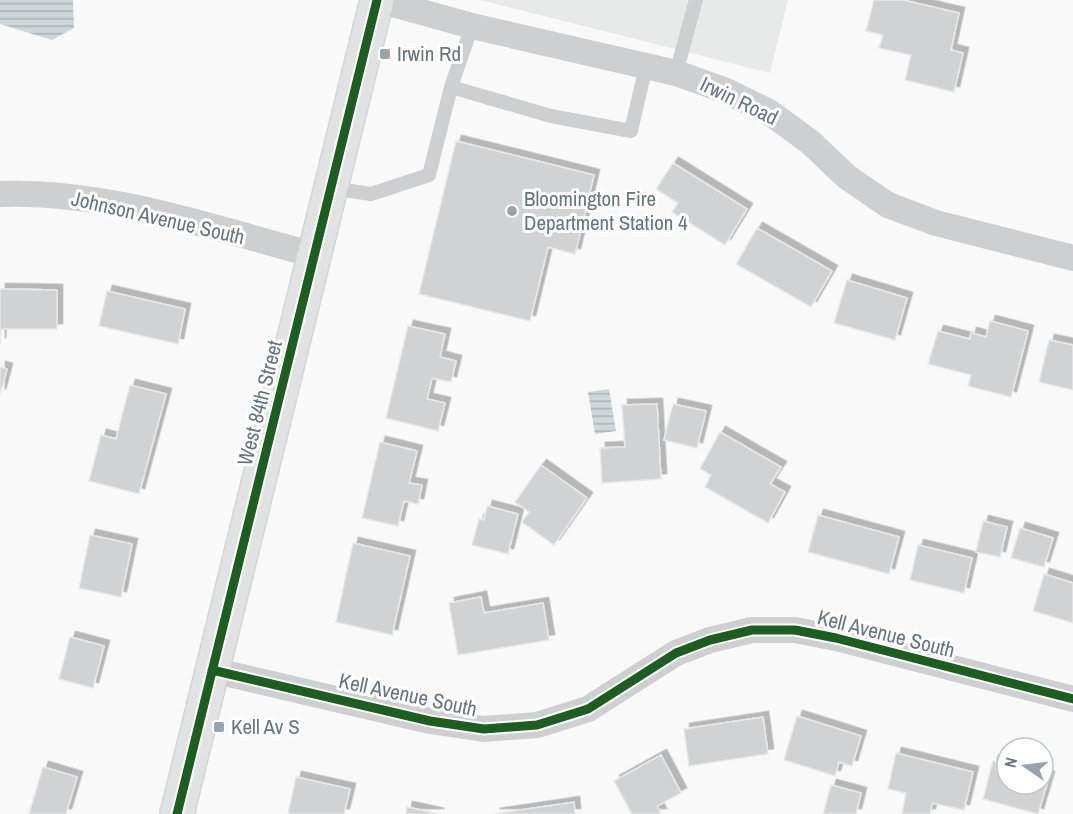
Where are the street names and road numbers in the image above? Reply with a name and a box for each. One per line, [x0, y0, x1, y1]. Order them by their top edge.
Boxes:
street label: Irwin Road [695, 69, 783, 132]
street label: Johnson Avenue South [69, 183, 248, 252]
street label: West 84th Street [230, 337, 289, 468]
street label: Kell Avenue South [814, 602, 958, 665]
street label: Kell Avenue South [336, 666, 480, 723]

